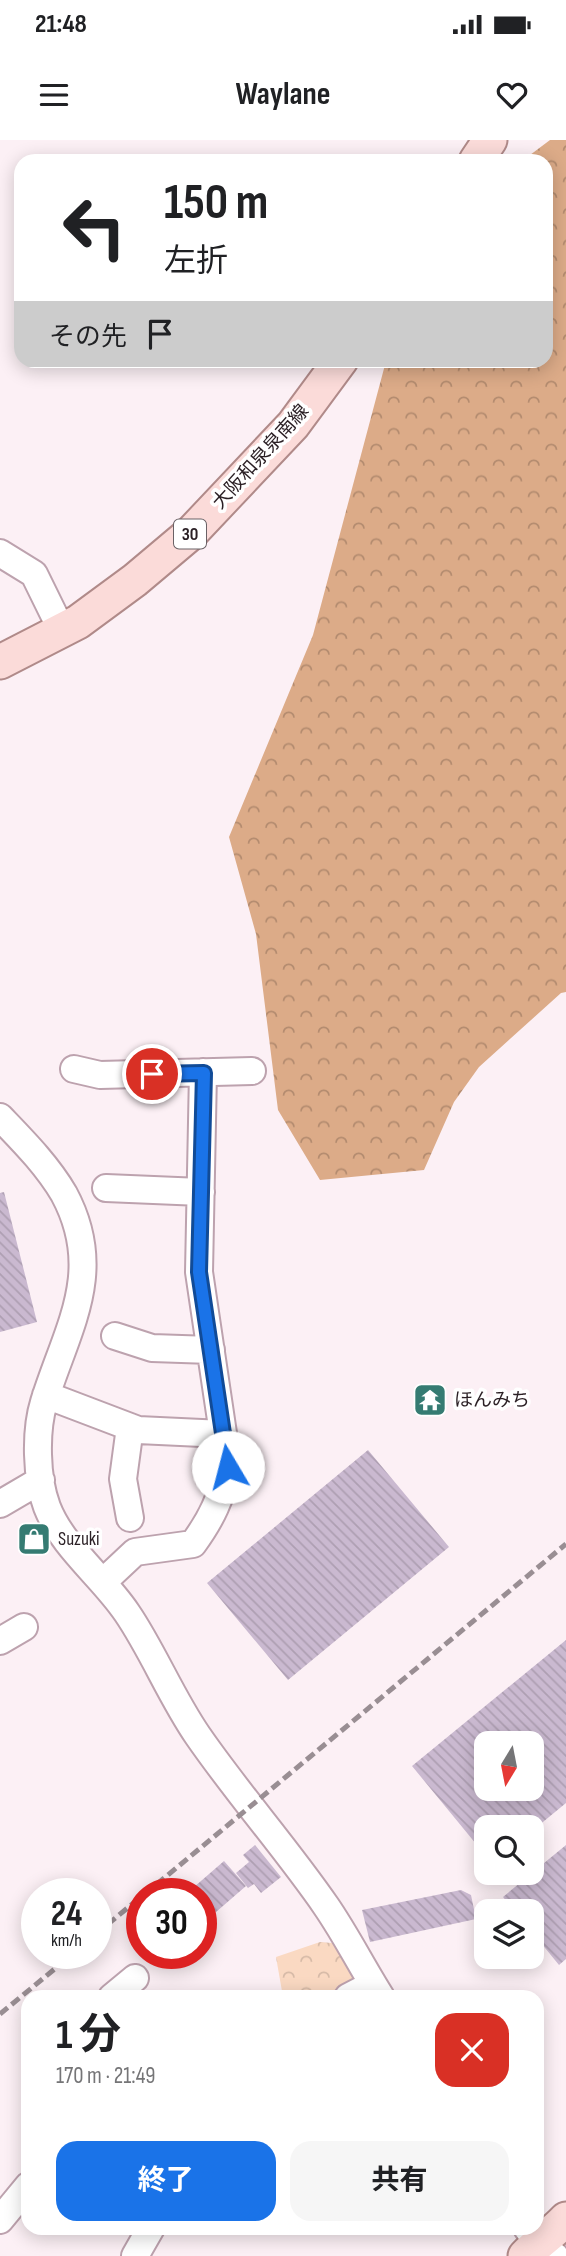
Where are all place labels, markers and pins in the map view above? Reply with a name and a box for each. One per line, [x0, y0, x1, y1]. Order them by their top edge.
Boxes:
pin [122, 1044, 182, 1104]
temple icon: ほんみち [411, 1381, 449, 1419]
place label: ほんみち [454, 1389, 530, 1412]
shop icon: Suzuki [15, 1520, 53, 1558]
place label: Suzuki [58, 1528, 100, 1551]

